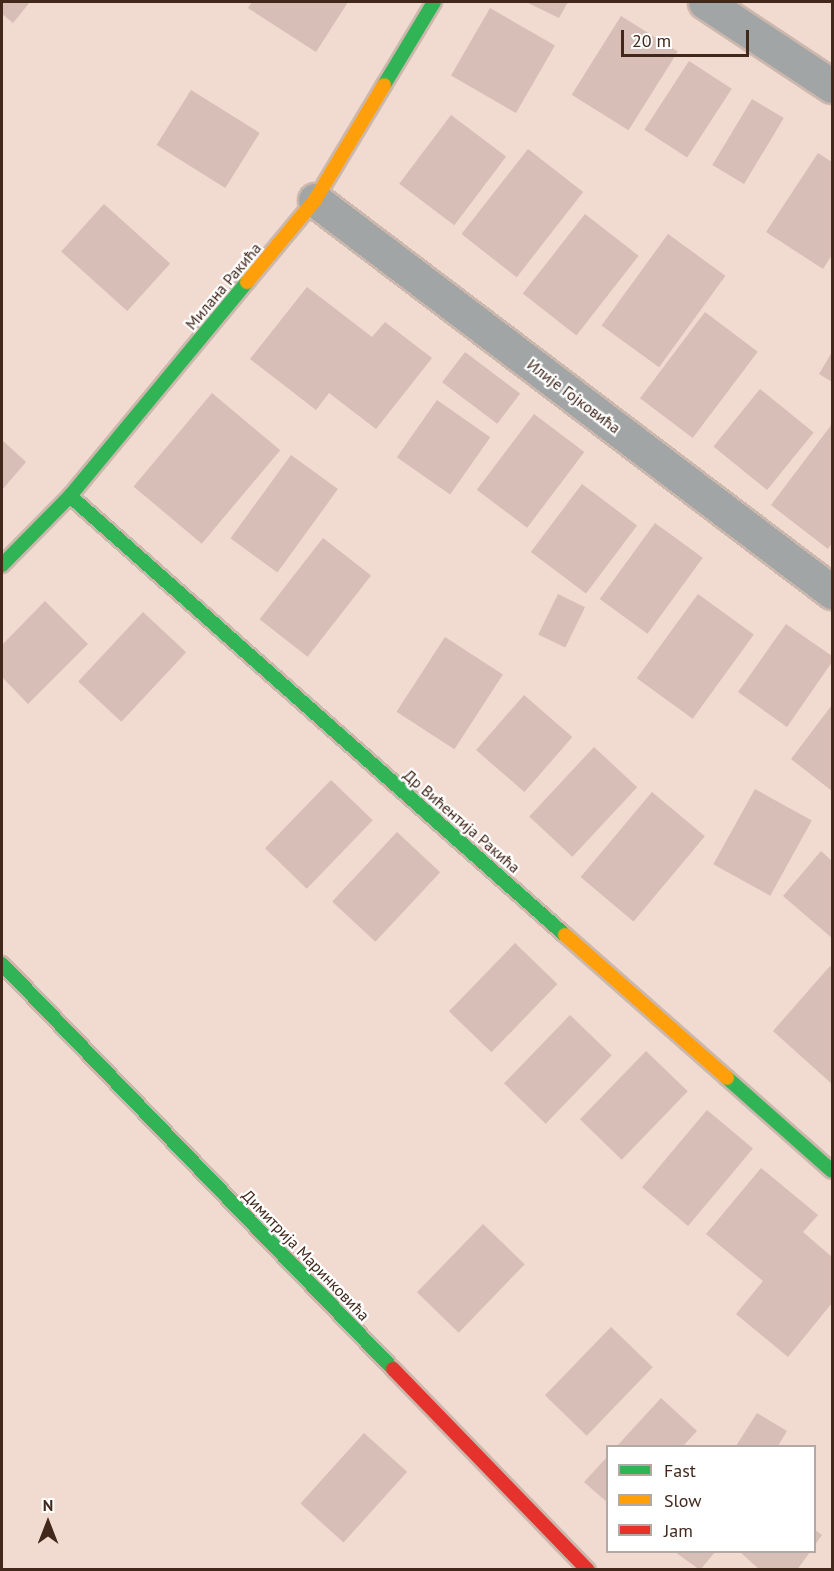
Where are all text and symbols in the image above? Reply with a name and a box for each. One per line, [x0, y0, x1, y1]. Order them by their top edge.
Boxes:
scale bar [624, 18, 752, 56]
text: 20 m [632, 29, 671, 52]
street label: Милана Ракића [181, 239, 265, 333]
street label: Илије Гојковића [524, 355, 624, 437]
street label: Др Вићентија Ракића [400, 765, 524, 877]
street label: Димитрија Маринковића [238, 1185, 374, 1325]
legend [606, 1445, 816, 1553]
text: Fast [664, 1459, 696, 1482]
text: Slow [664, 1489, 702, 1512]
north arrow [18, 1493, 78, 1553]
text: N [43, 1495, 53, 1515]
text: Jam [664, 1519, 693, 1542]

